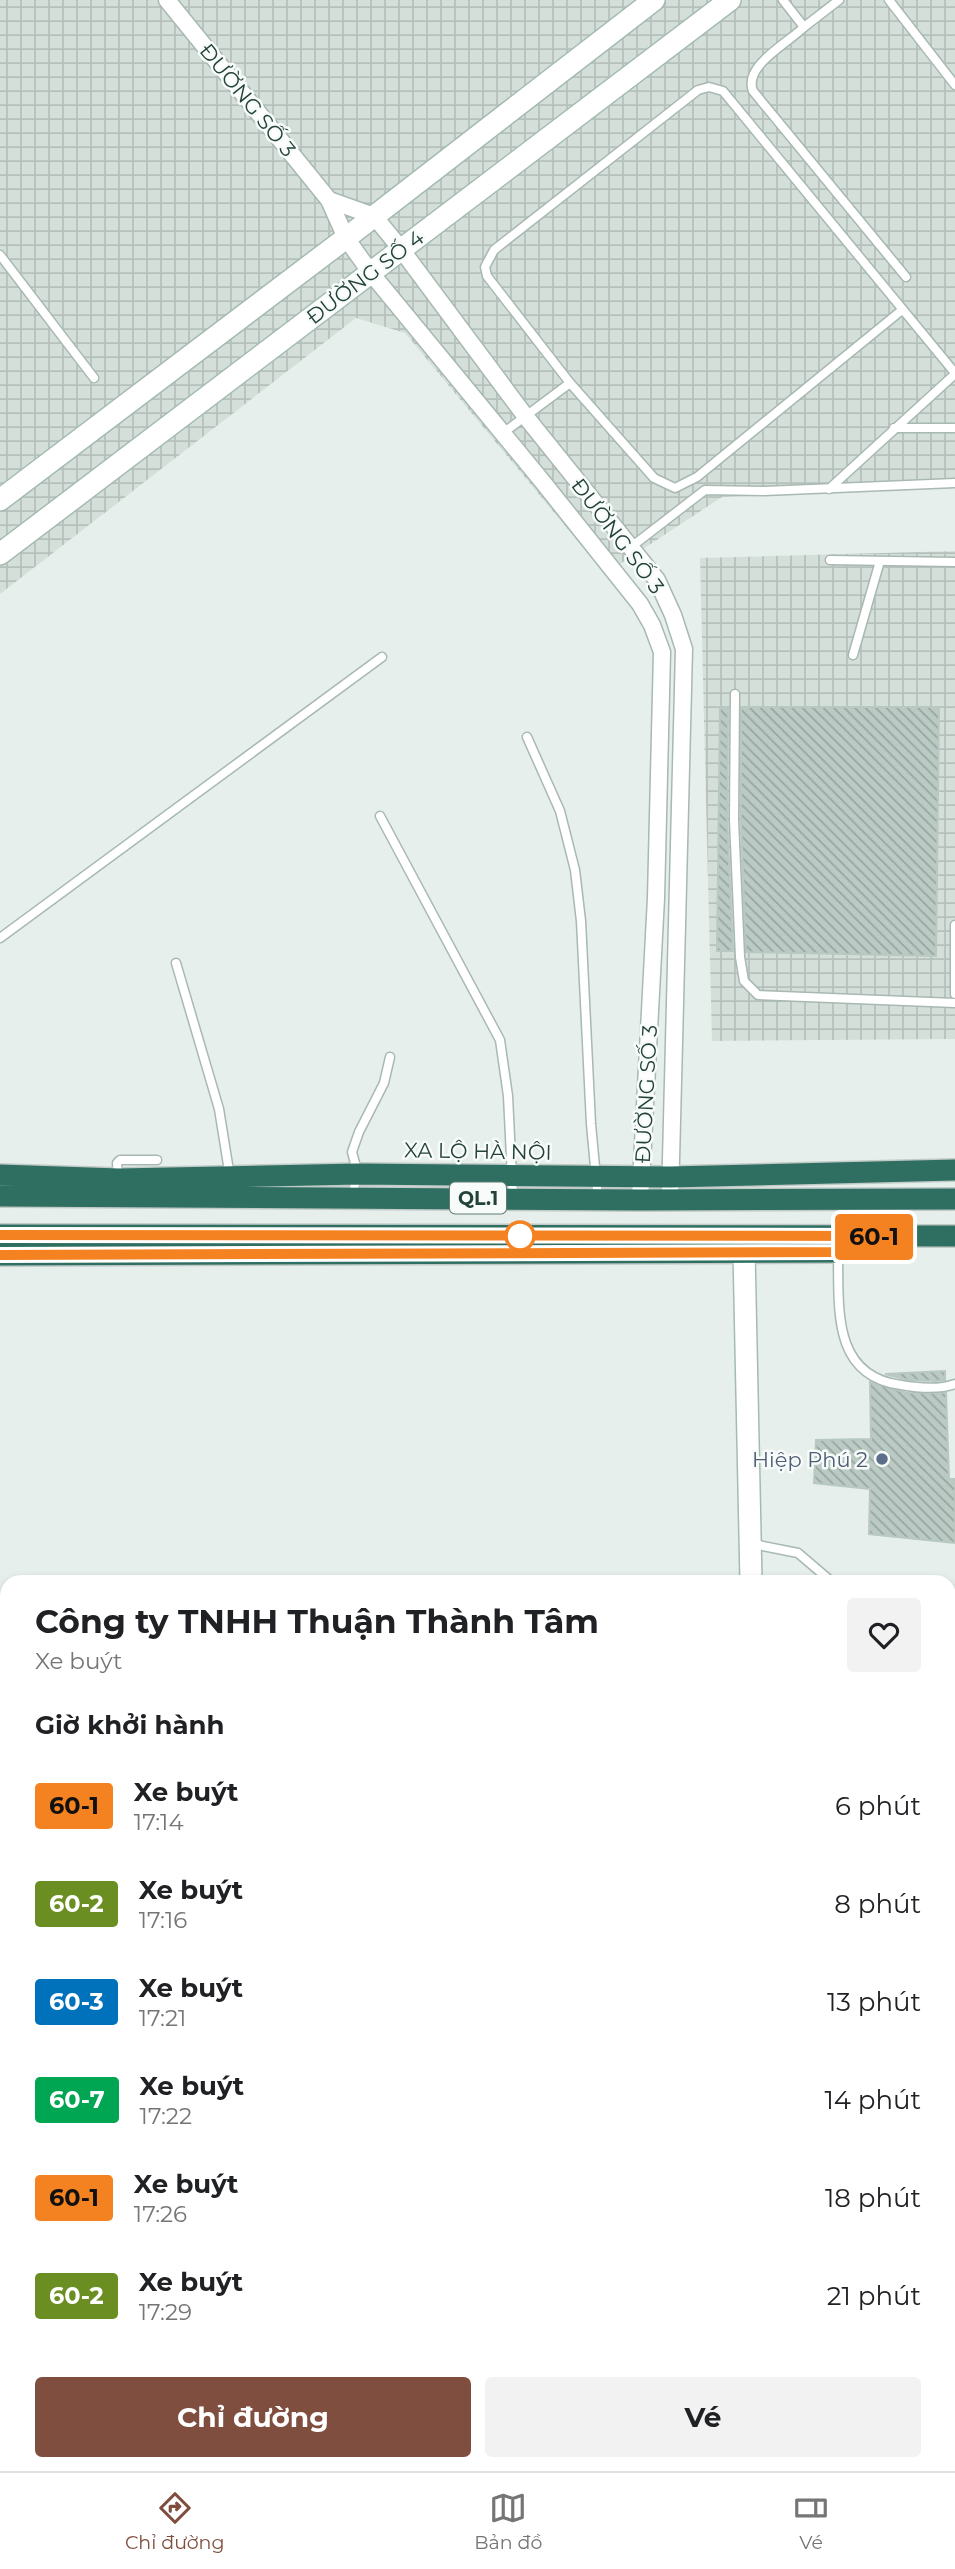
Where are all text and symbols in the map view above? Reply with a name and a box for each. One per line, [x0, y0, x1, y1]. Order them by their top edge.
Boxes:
street label: ĐƯỜNG SỐ 3 [195, 38, 301, 162]
street label: ĐƯỜNG SỐ 4 [301, 225, 429, 329]
street label: ĐƯỜNG SỐ 3 [566, 473, 670, 599]
street label: ĐƯỜNG SỐ 3 [630, 1024, 662, 1164]
street label: XA LỘ HÀ NỘI [404, 1137, 552, 1165]
road number: QL.1 [450, 1182, 506, 1214]
line badge: 60-1 [825, 1214, 923, 1260]
unlabelled marker [505, 1221, 535, 1251]
text: 60-1 [849, 1222, 899, 1251]
place label: Hiệp Phú 2 [752, 1447, 868, 1472]
marker: Hiệp Phú 2 [874, 1451, 890, 1467]
button: heart [847, 1598, 921, 1672]
text: Công ty TNHH Thuận Thành Tâm [35, 1601, 599, 1641]
text: Xe buýt [35, 1647, 122, 1675]
text: Giờ khởi hành [35, 1709, 225, 1741]
text: Xe buýt [134, 1776, 238, 1808]
text: 6 phút [835, 1790, 921, 1822]
text: 60-1 [49, 1791, 99, 1820]
text: 17:14 [134, 1808, 184, 1836]
text: Xe buýt [139, 1874, 243, 1906]
text: 8 phút [834, 1888, 921, 1920]
text: 60-2 [49, 1889, 104, 1918]
text: 17:16 [139, 1906, 187, 1934]
text: Xe buýt [139, 1972, 243, 2004]
text: 13 phút [827, 1986, 921, 2018]
text: 60-3 [49, 1987, 104, 2016]
text: 17:21 [139, 2004, 186, 2032]
text: Xe buýt [140, 2070, 244, 2102]
text: 14 phút [824, 2084, 921, 2116]
text: 60-7 [49, 2085, 105, 2114]
text: 17:22 [140, 2102, 192, 2130]
text: Xe buýt [134, 2168, 238, 2200]
text: 18 phút [825, 2182, 921, 2214]
text: 60-1 [49, 2183, 99, 2212]
text: 17:26 [134, 2200, 187, 2228]
text: Xe buýt [139, 2266, 243, 2298]
text: 21 phút [827, 2280, 921, 2312]
text: 60-2 [49, 2281, 104, 2310]
text: 17:29 [139, 2298, 192, 2326]
button: Chỉ đường [35, 2377, 471, 2457]
button: Vé [485, 2377, 921, 2457]
tab: Chỉ đường [125, 2489, 224, 2554]
tab: Bản đồ [474, 2489, 542, 2554]
tab: Vé [792, 2489, 830, 2554]

